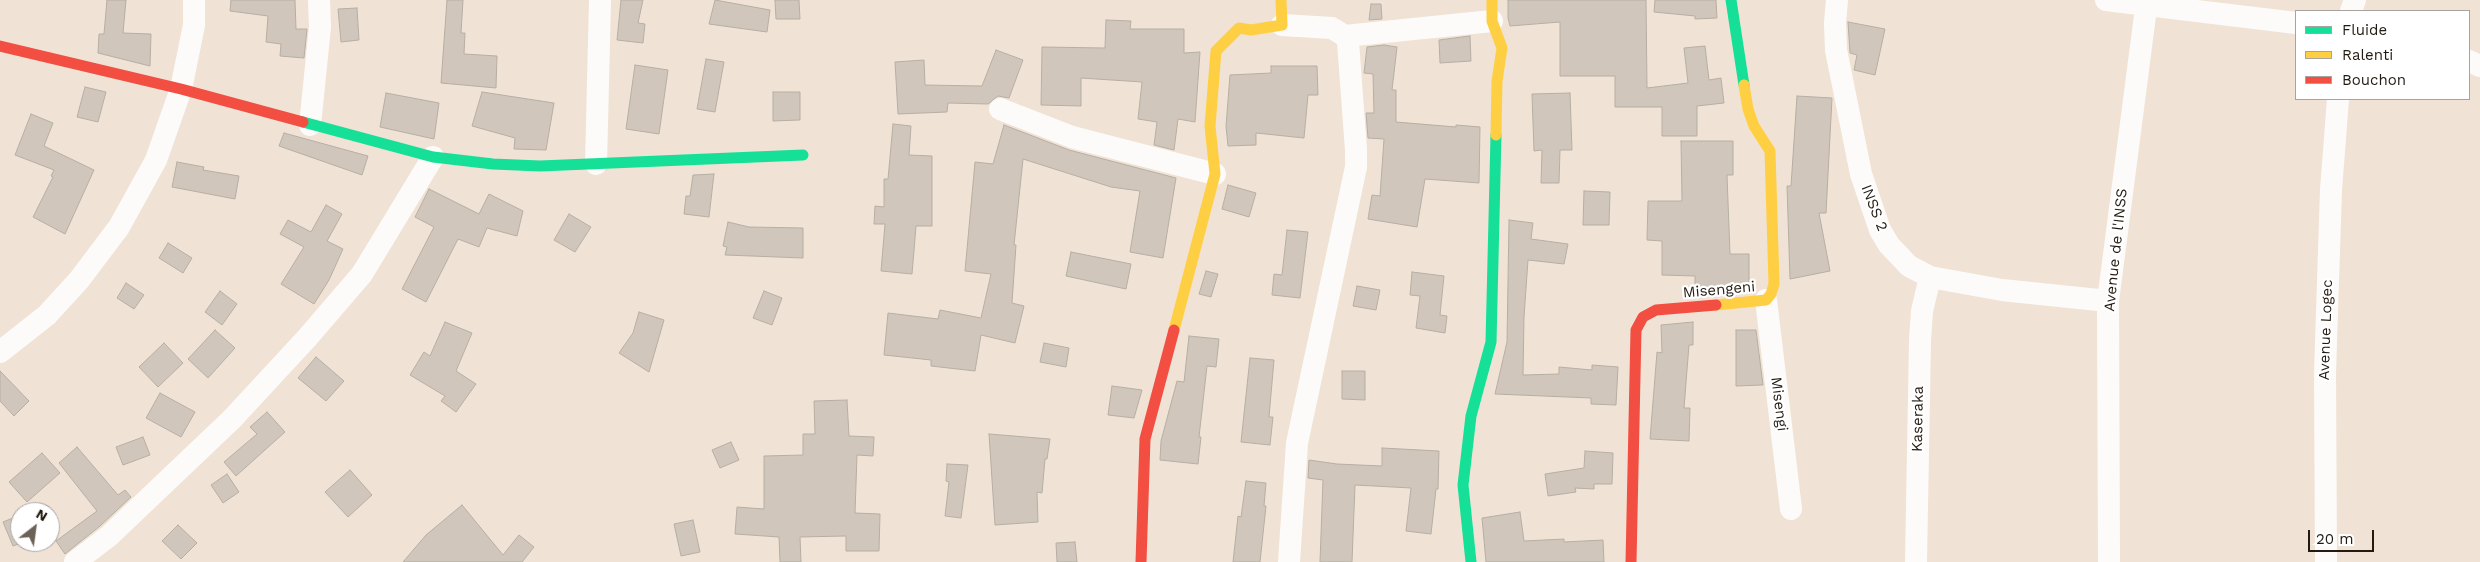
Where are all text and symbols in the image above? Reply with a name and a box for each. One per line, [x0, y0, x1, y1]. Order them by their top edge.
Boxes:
legend [2295, 10, 2470, 100]
text: Fluide [2342, 21, 2387, 39]
text: Ralenti [2342, 46, 2393, 64]
text: Bouchon [2342, 71, 2406, 89]
street label: INSS 2 [1857, 182, 1891, 234]
street label: Avenue de l'INSS [2101, 188, 2131, 312]
street label: Misengeni [1682, 278, 1756, 302]
street label: Avenue Logec [2315, 279, 2337, 381]
street label: Misengi [1767, 376, 1791, 432]
street label: Kaseraka [1908, 386, 1928, 452]
north arrow [10, 502, 60, 552]
text: N [34, 505, 50, 524]
scale bar [2310, 520, 2376, 552]
text: 20 m [2316, 530, 2354, 548]

